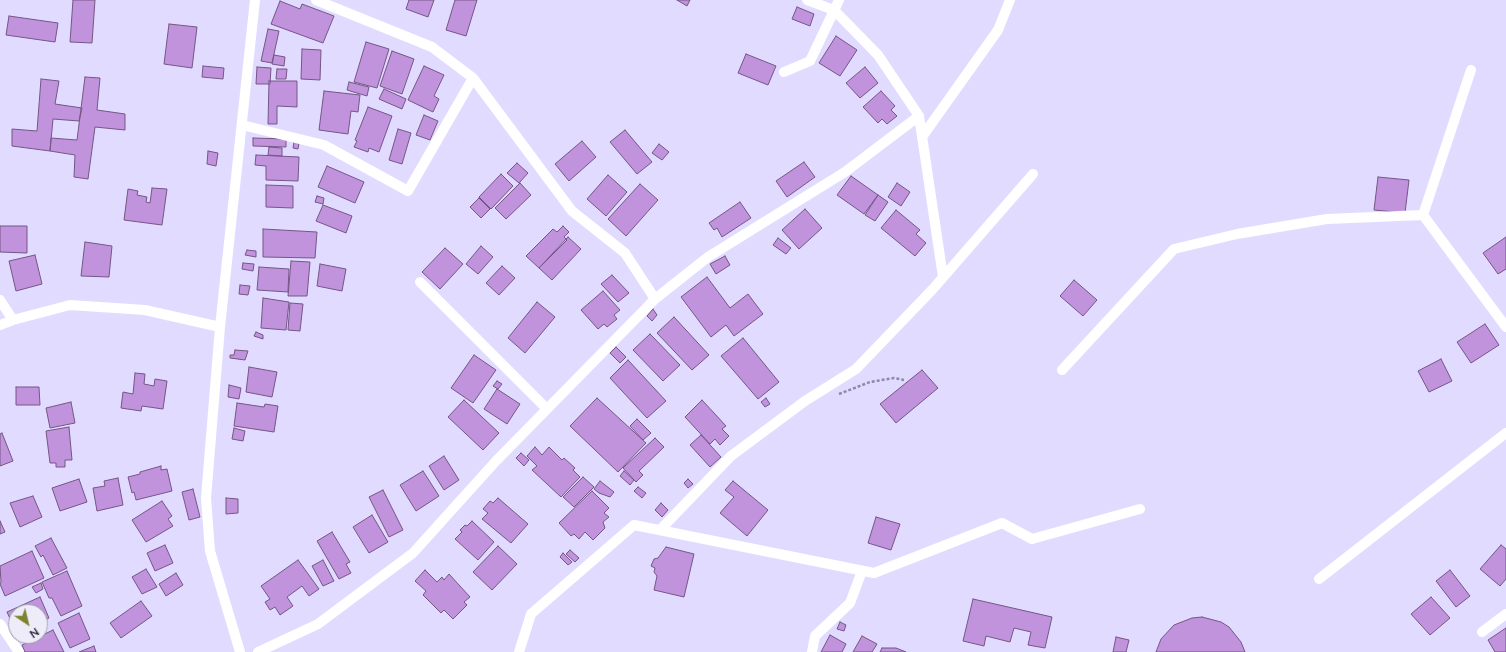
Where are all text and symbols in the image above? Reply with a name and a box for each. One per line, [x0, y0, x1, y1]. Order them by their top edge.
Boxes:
north arrow [8, 604, 48, 644]
text: N [27, 626, 42, 641]

